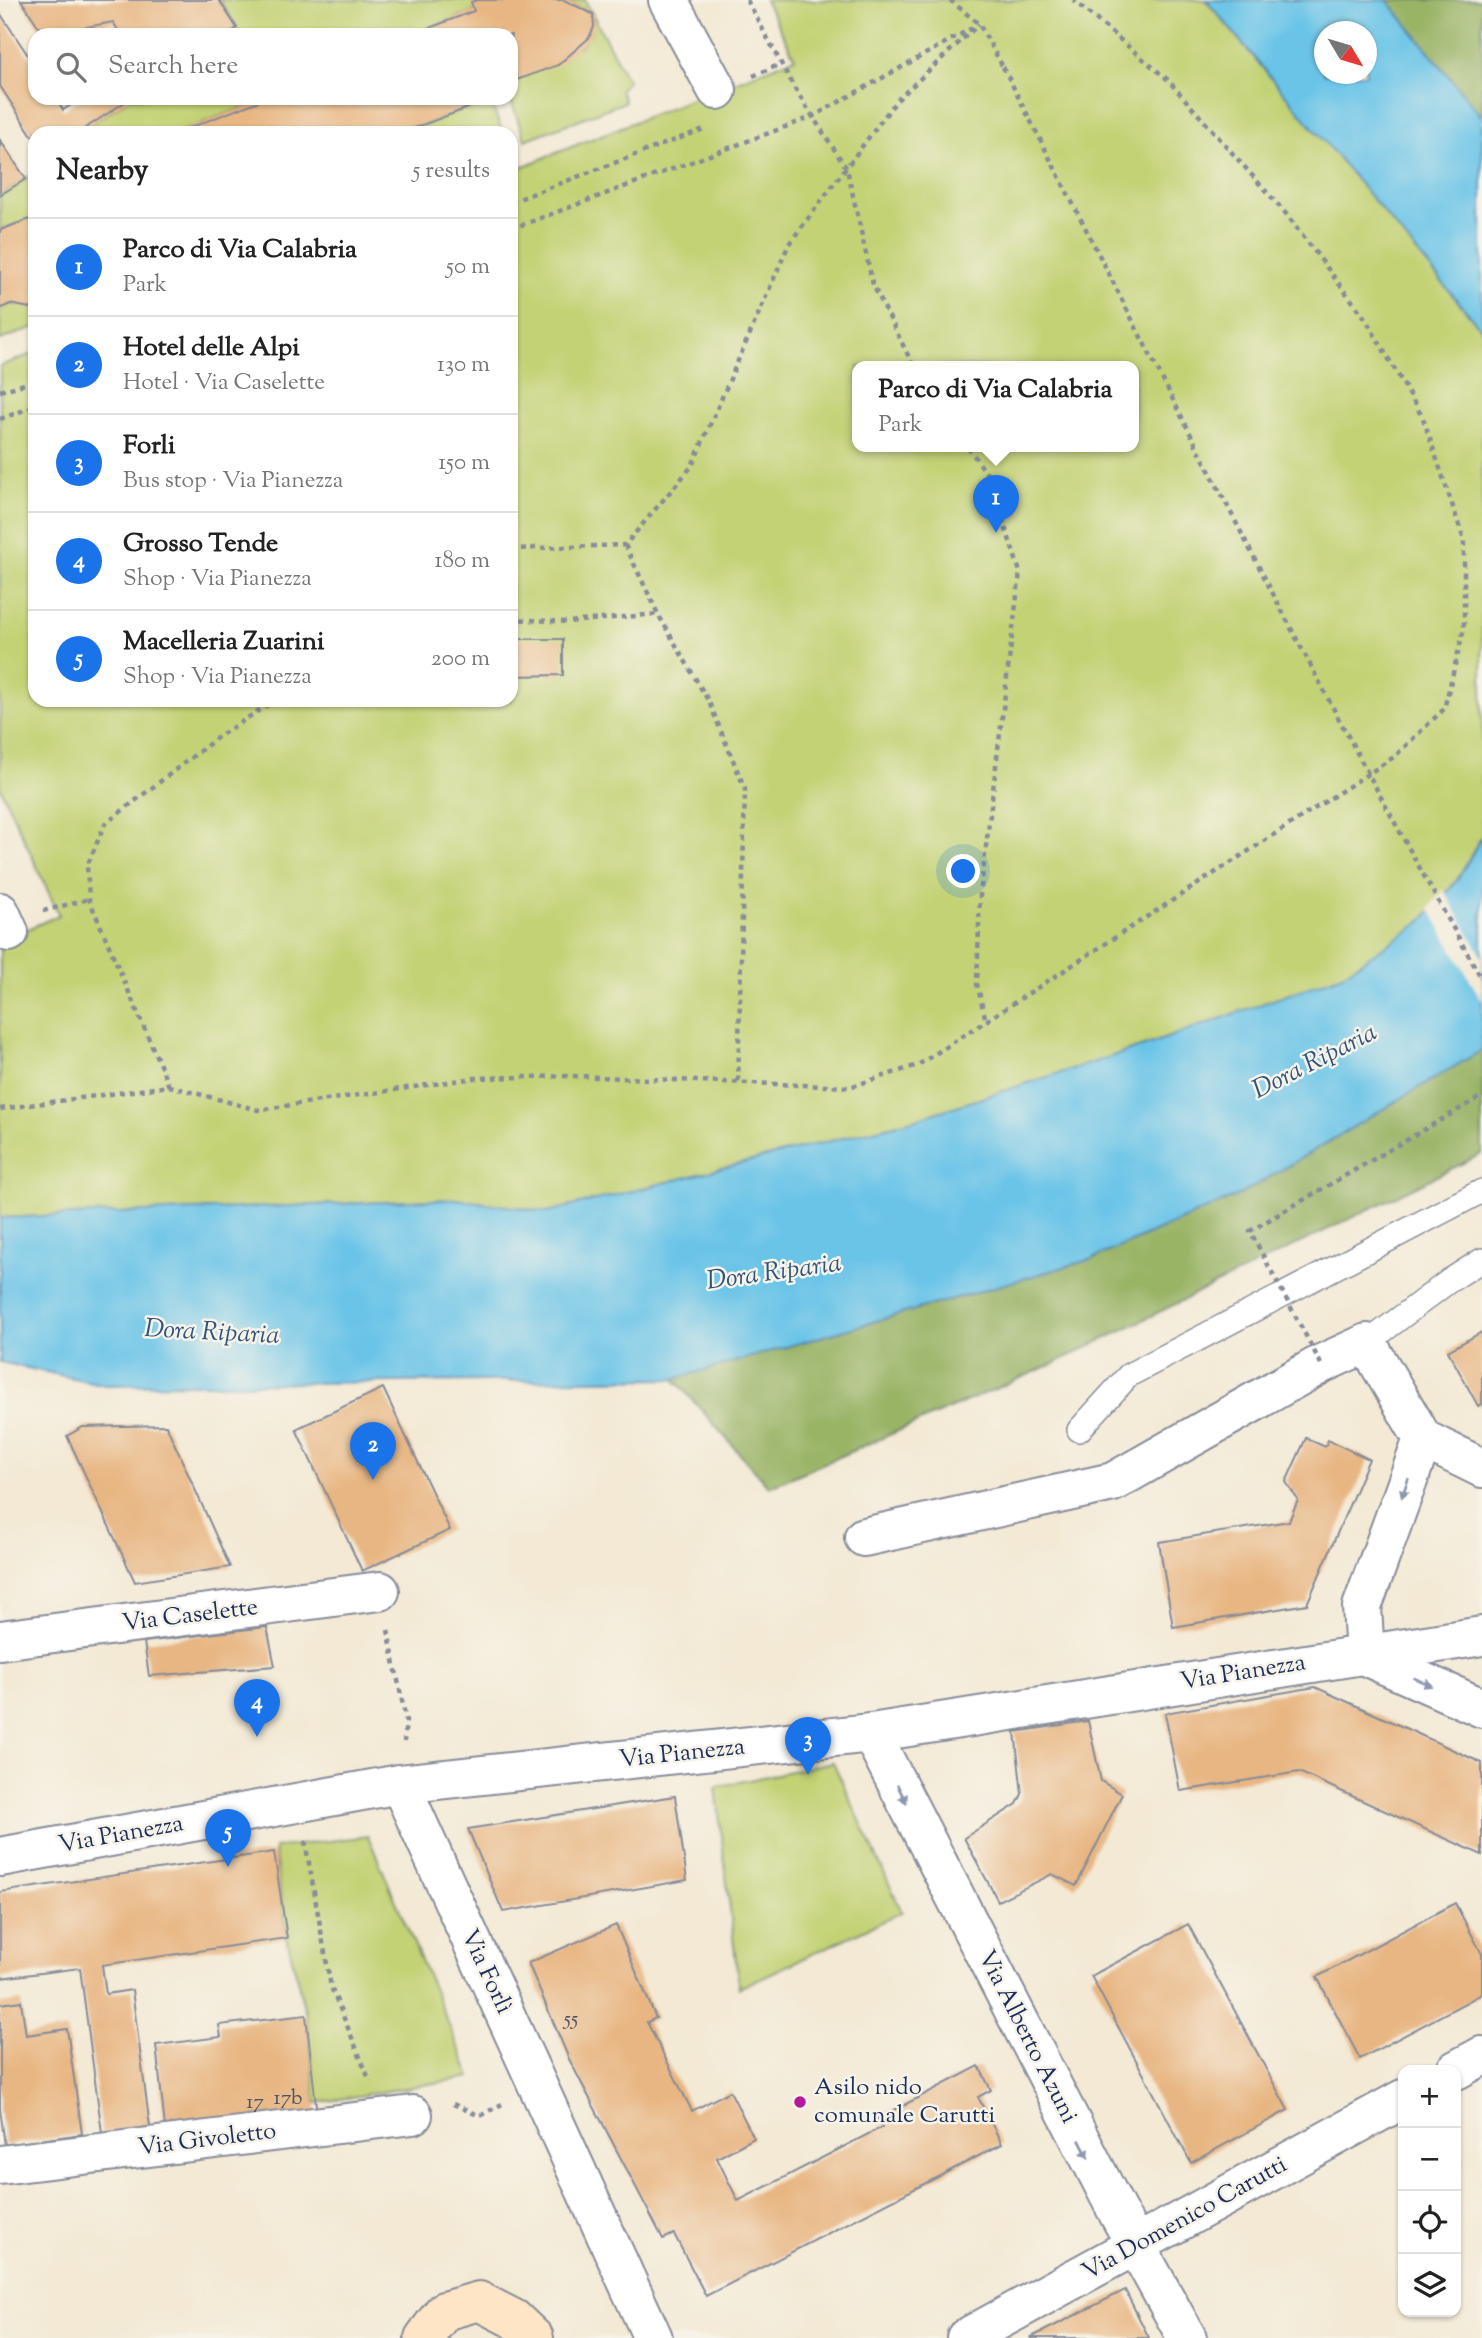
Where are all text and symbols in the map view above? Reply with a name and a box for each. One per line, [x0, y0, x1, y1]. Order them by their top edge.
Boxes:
north arrow [1314, 21, 1377, 84]
search box [28, 28, 518, 105]
icon: search [52, 48, 90, 86]
text: Search here [108, 48, 238, 85]
text: Nearby [56, 150, 148, 193]
text: 5 results [413, 155, 490, 188]
text: Parco di Via Calabria [123, 232, 357, 269]
text: 1 [75, 251, 83, 284]
text: 50 m [446, 251, 490, 284]
text: Park [123, 269, 167, 302]
text: Hotel delle Alpi [123, 330, 300, 367]
text: 2 [74, 349, 84, 382]
text: 130 m [437, 349, 490, 382]
popup [852, 361, 1139, 452]
text: Hotel · Via Caselette [123, 367, 325, 400]
text: Parco di Via Calabria [878, 372, 1113, 409]
text: Park [878, 409, 922, 442]
text: Forli [123, 428, 176, 465]
text: 3 [74, 447, 84, 480]
text: 150 m [438, 447, 490, 480]
text: Bus stop · Via Pianezza [123, 465, 343, 498]
pin: 1 [973, 475, 1019, 533]
text: Grosso Tende [123, 526, 278, 563]
text: 4 [73, 545, 85, 578]
text: 180 m [435, 545, 490, 578]
text: Shop · Via Pianezza [123, 563, 312, 596]
text: Macelleria Zuarini [123, 624, 324, 661]
text: 5 [75, 643, 83, 676]
text: 200 m [431, 643, 490, 676]
text: Shop · Via Pianezza [123, 661, 312, 694]
your location [946, 854, 980, 888]
water label: Dora Riparia [1246, 1015, 1384, 1109]
water label: Dora Riparia [704, 1245, 844, 1301]
water label: Dora Riparia [143, 1311, 281, 1355]
pin: 2 [350, 1422, 396, 1480]
one-way arrow [1399, 1477, 1410, 1498]
street label: Via Caselette [120, 1591, 260, 1641]
street label: Via Pianezza [1178, 1646, 1308, 1700]
one-way arrow [1413, 1677, 1434, 1688]
pin: 4 [234, 1679, 280, 1737]
pin: 3 [785, 1717, 831, 1775]
street label: Via Pianezza [617, 1730, 747, 1778]
one-way arrow [896, 1784, 907, 1804]
street label: Via Pianezza [56, 1807, 186, 1863]
pin: 5 [205, 1809, 251, 1867]
street label: Via Forlì [452, 1924, 520, 2020]
street label: Via Alberto Azuni [969, 1944, 1085, 2130]
house number: 55 [563, 2005, 578, 2035]
map controls [1398, 2065, 1461, 2317]
button: + [1398, 2065, 1461, 2128]
place label: Asilo nido comunale Carutti [814, 2071, 995, 2133]
house number: 17b [274, 2084, 302, 2114]
house number: 17 [246, 2088, 264, 2118]
marker: Asilo nido comunale Carutti [792, 2094, 808, 2110]
street label: Via Givoletto [136, 2115, 278, 2165]
button: − [1398, 2128, 1461, 2191]
one-way arrow [1079, 2139, 1090, 2159]
street label: Via Domenico Carutti [1076, 2148, 1294, 2290]
button: locate [1398, 2191, 1461, 2254]
button: layers [1398, 2254, 1461, 2317]

